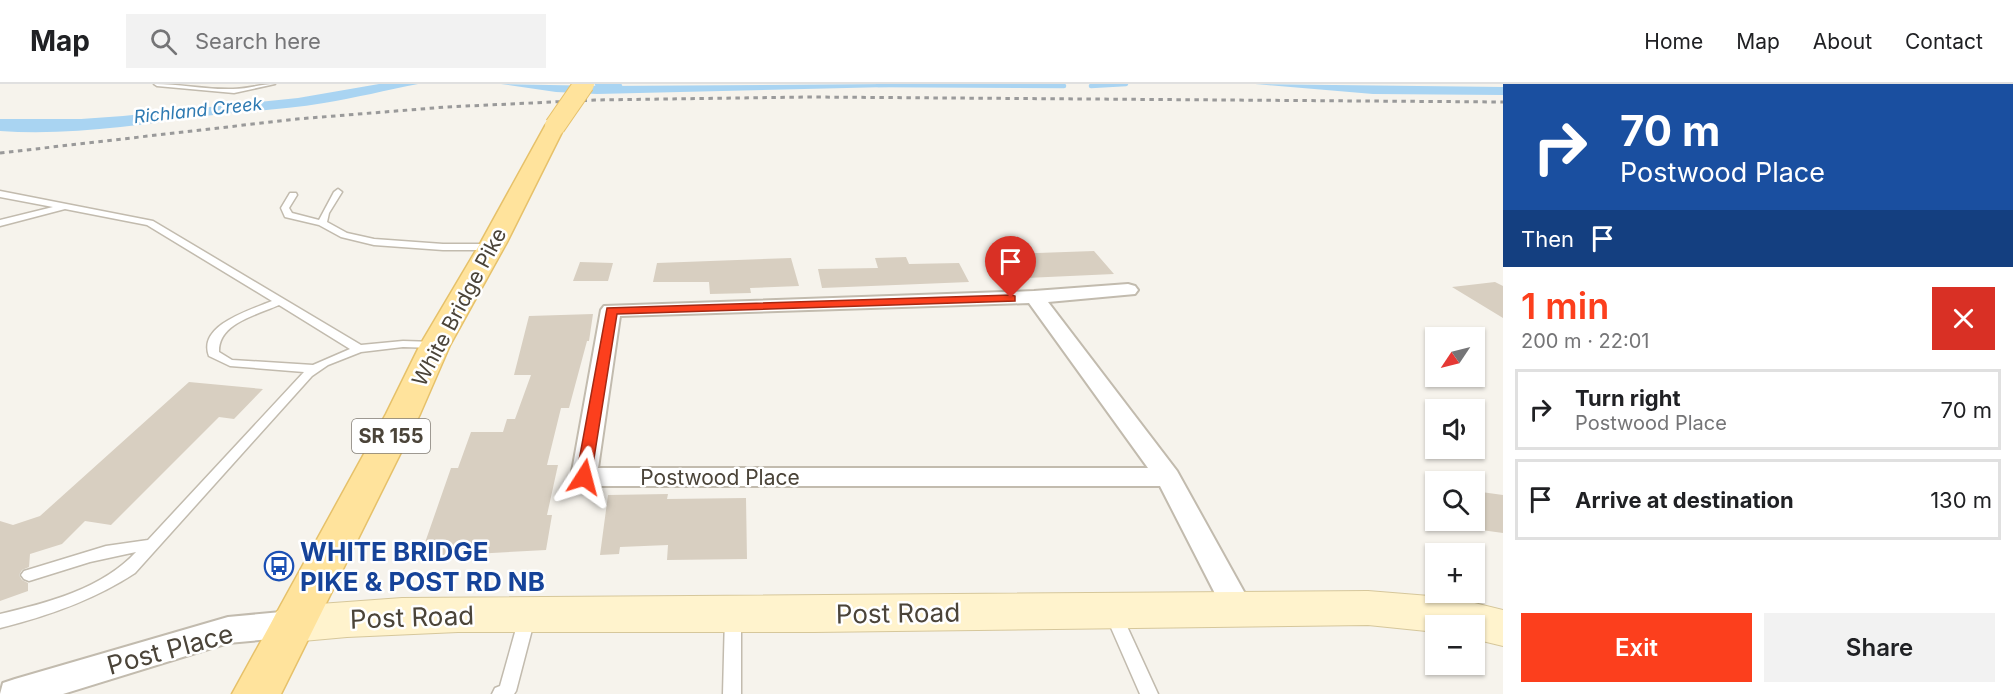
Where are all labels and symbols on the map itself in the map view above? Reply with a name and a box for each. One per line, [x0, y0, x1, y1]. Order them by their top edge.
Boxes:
water label: Richland Creek [133, 93, 264, 127]
street label: White Bridge Pike [407, 224, 511, 390]
pin [985, 236, 1036, 298]
north arrow [1425, 327, 1485, 387]
road number: SR 155 [352, 419, 430, 453]
position arrow [552, 445, 616, 509]
street label: Postwood Place [640, 465, 800, 490]
place label: WHITE BRIDGE PIKE & POST RD NB [300, 536, 545, 597]
bus stop icon: WHITE BRIDGE PIKE & POST RD NB [263, 550, 295, 582]
street label: Post Road [836, 596, 960, 630]
street label: Post Road [349, 599, 475, 635]
street label: Post Place [104, 617, 236, 681]

